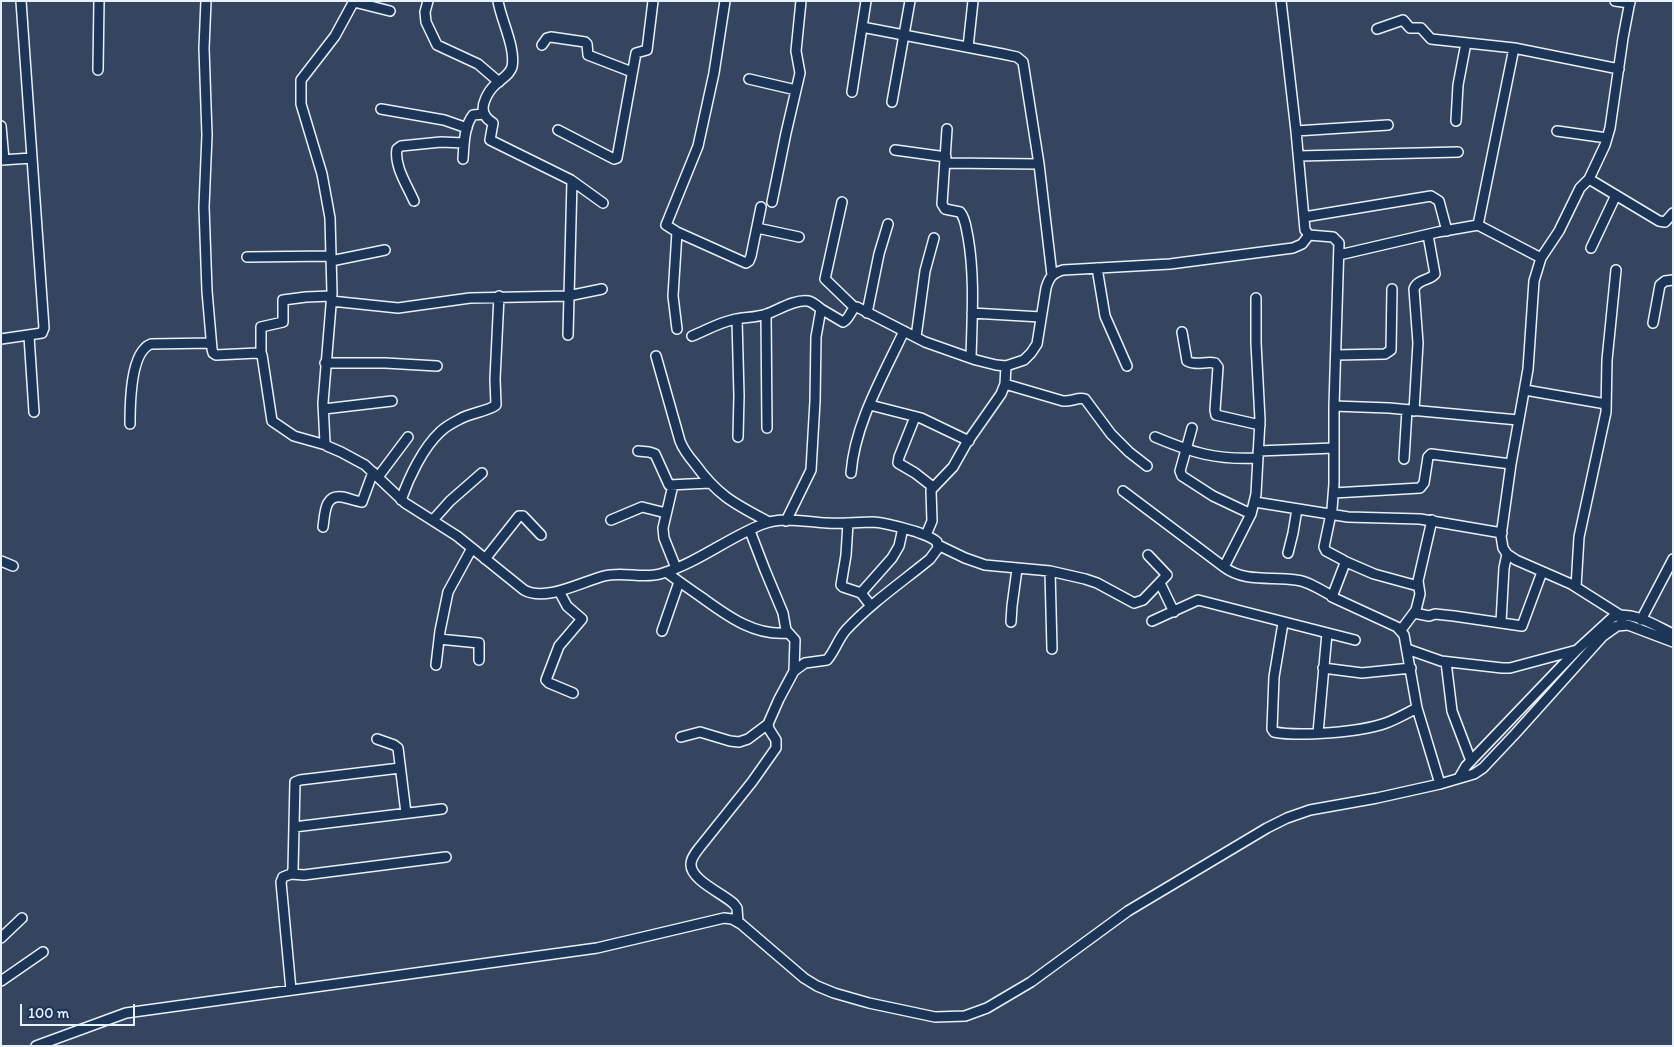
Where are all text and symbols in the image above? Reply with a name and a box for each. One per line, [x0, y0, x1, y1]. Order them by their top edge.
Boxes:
scale bar [22, 994, 138, 1026]
text: 100 m [28, 1004, 69, 1022]

